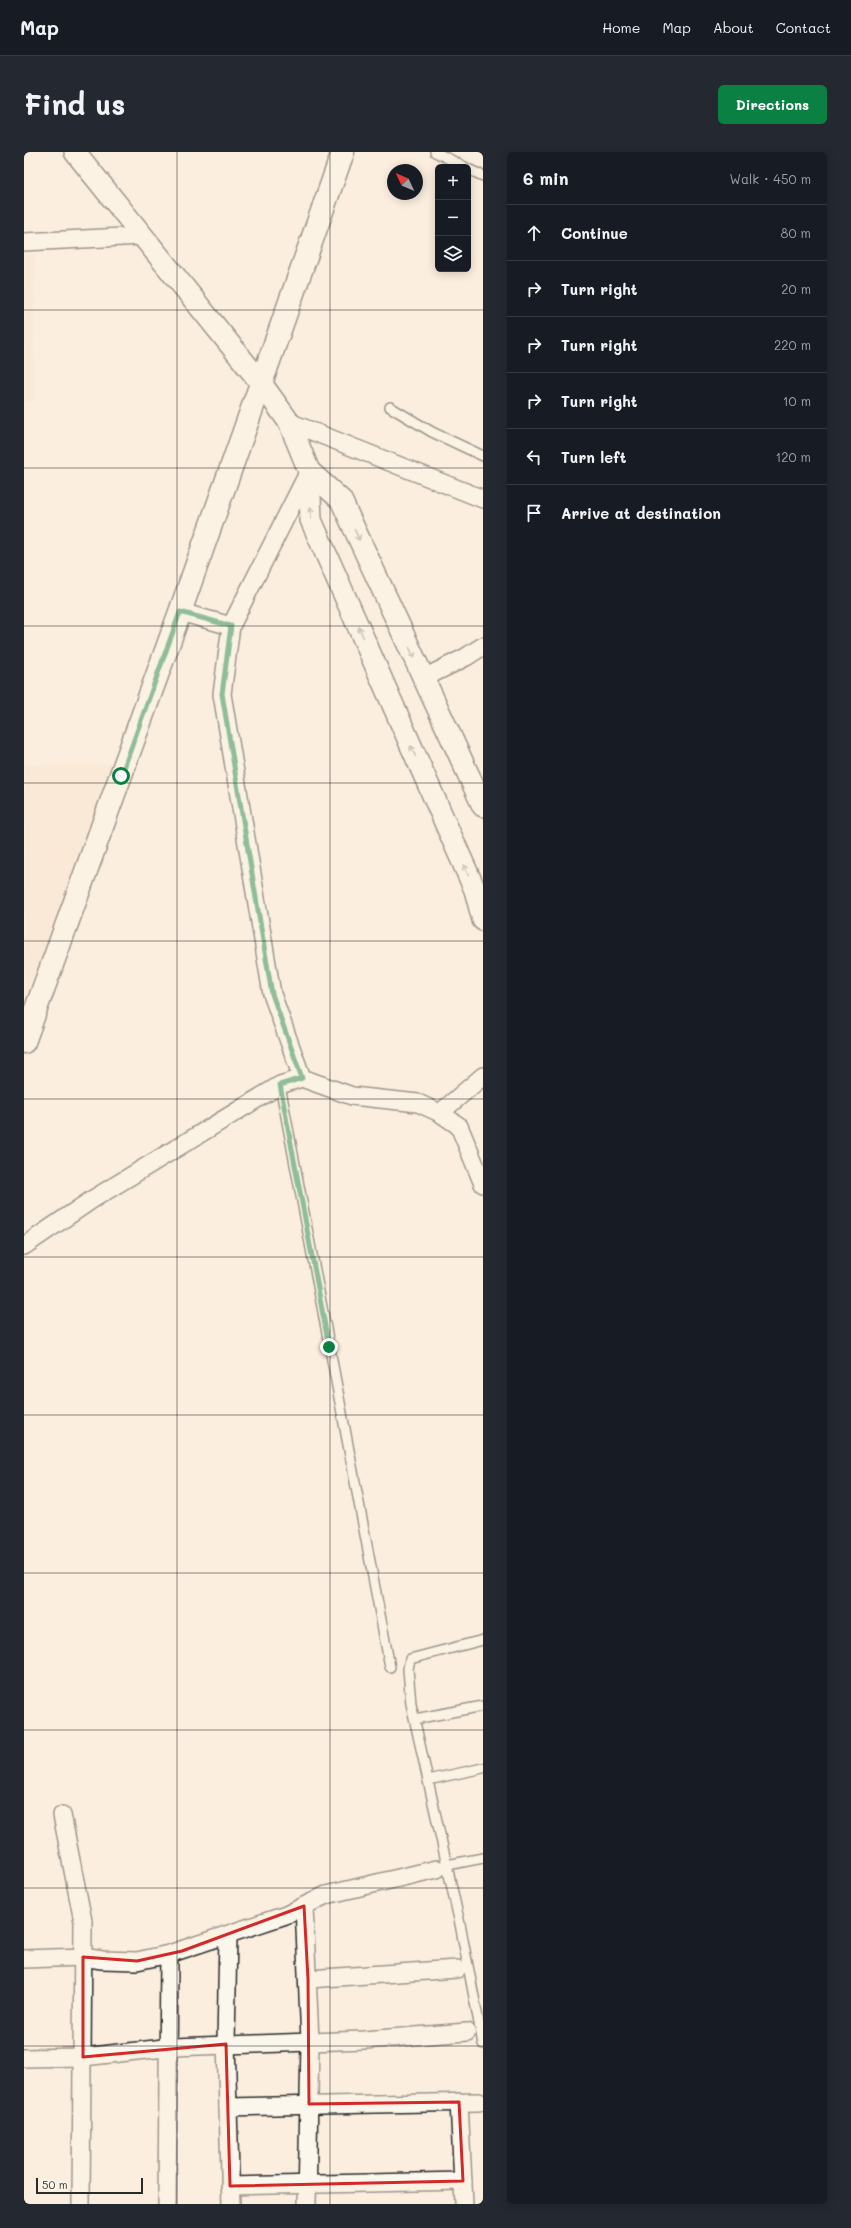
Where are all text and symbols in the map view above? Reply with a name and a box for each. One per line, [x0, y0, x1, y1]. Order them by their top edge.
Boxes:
text: Map [20, 15, 59, 40]
text: Home [602, 18, 640, 37]
text: Map [662, 18, 691, 37]
text: About [713, 18, 754, 37]
text: Contact [776, 18, 831, 37]
button: Directions [718, 85, 827, 124]
text: Find us [24, 86, 125, 122]
north arrow [387, 164, 423, 200]
map controls [435, 164, 471, 272]
button: + [435, 164, 471, 200]
text: 6 min [523, 167, 568, 189]
text: Walk · 450 m [730, 170, 811, 187]
button: − [435, 200, 471, 236]
icon: ahead [523, 222, 545, 244]
text: Continue [561, 223, 628, 243]
text: 80 m [781, 224, 811, 241]
button: layers [435, 236, 471, 272]
icon: right [523, 278, 545, 300]
text: Turn right [561, 279, 638, 299]
text: 20 m [781, 280, 811, 297]
icon: right [523, 334, 545, 356]
text: Turn right [561, 335, 638, 355]
text: 220 m [774, 336, 811, 353]
icon: right [523, 390, 545, 412]
text: Turn right [561, 391, 638, 411]
text: 10 m [783, 392, 811, 409]
icon: left [523, 446, 545, 468]
text: Turn left [561, 447, 626, 467]
text: 120 m [775, 448, 811, 465]
icon: arrive [523, 502, 545, 524]
text: Arrive at destination [561, 503, 721, 523]
one-way arrow [307, 507, 315, 520]
one-way arrow [354, 529, 361, 541]
one-way arrow [357, 627, 364, 639]
one-way arrow [409, 647, 416, 659]
one-way arrow [409, 746, 417, 758]
route start [112, 767, 130, 785]
one-way arrow [462, 865, 469, 877]
route end [320, 1338, 338, 1356]
scale bar [36, 2176, 143, 2195]
text: 50 m [42, 2177, 68, 2192]

